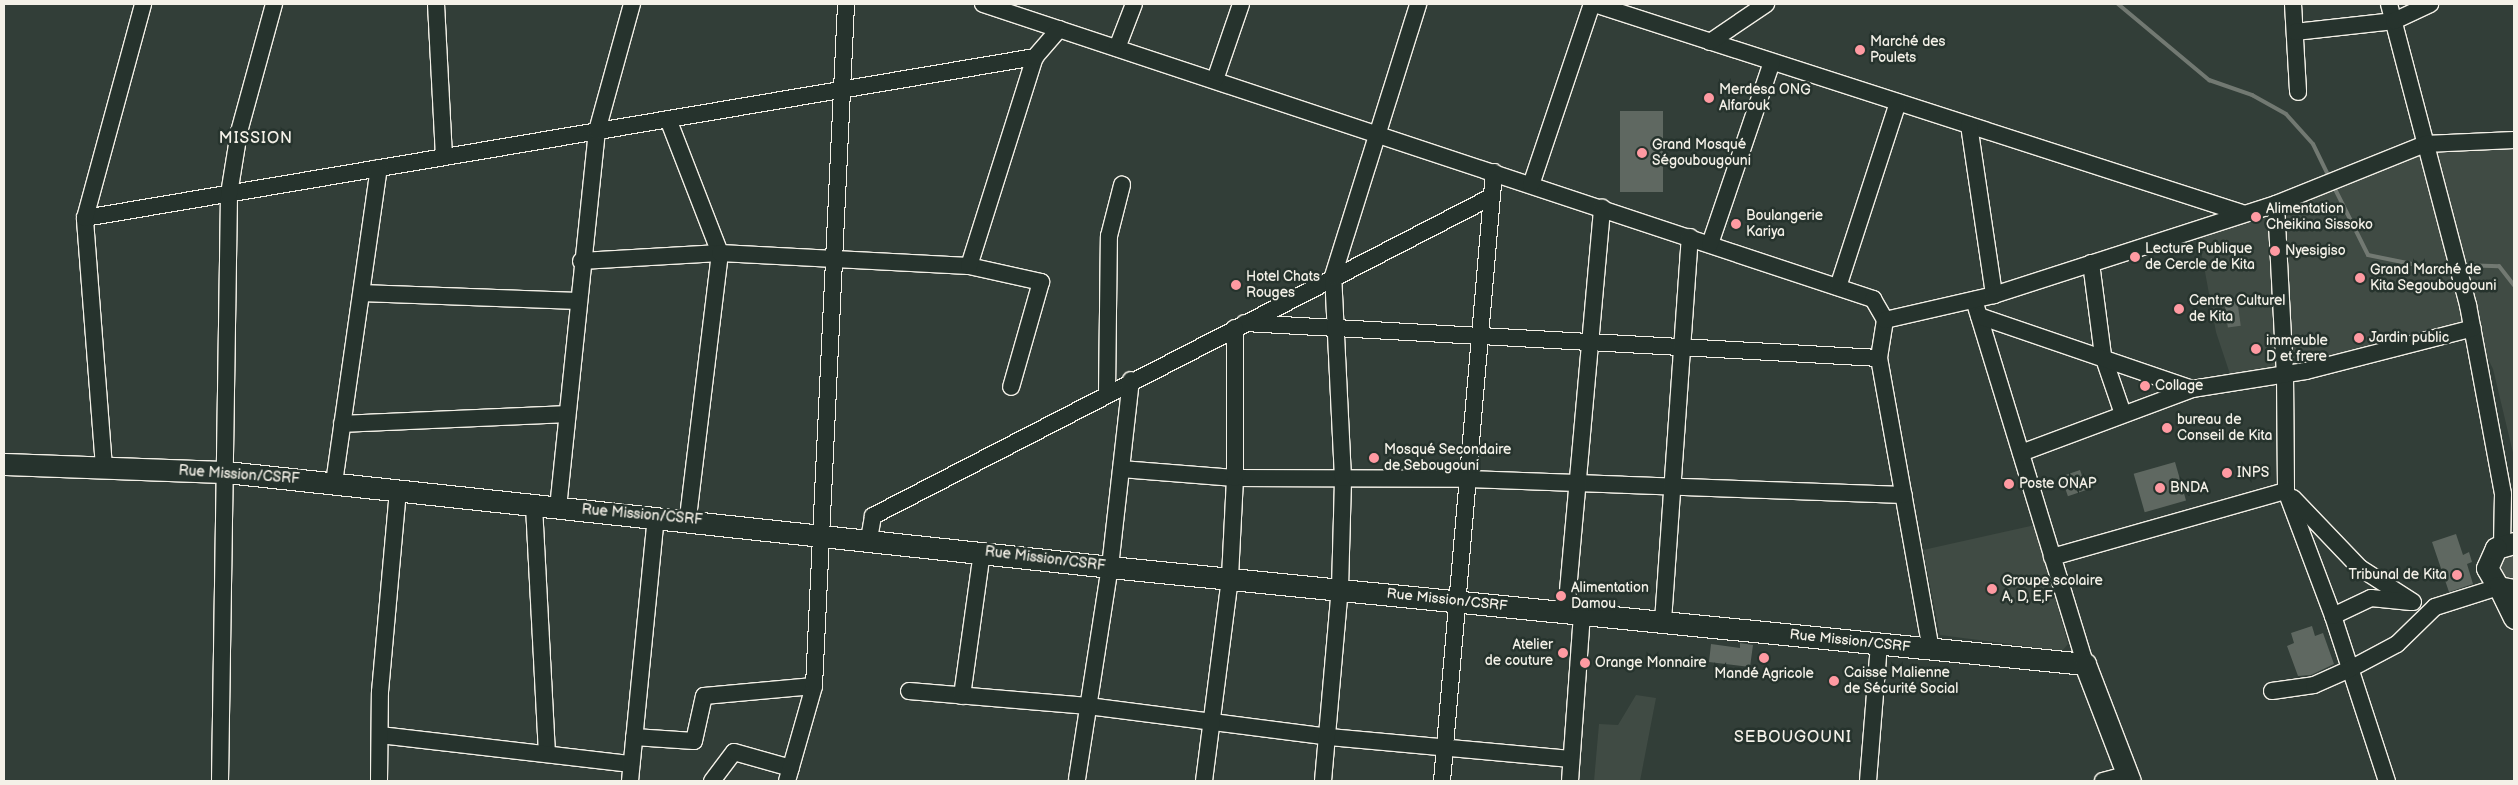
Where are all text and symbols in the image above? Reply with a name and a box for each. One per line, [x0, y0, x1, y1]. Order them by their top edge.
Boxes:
place label: Marché des Poulets [1870, 34, 1945, 66]
marker: Marché des Poulets [1854, 44, 1866, 56]
place label: Merdesa ONG Alfarouk [1719, 82, 1811, 114]
marker: Merdesa ONG Alfarouk [1703, 92, 1715, 104]
district label: MISSION [218, 129, 294, 149]
place label: Grand Mosqué Ségoubougouni [1652, 137, 1751, 170]
marker: Grand Mosqué Ségoubougouni [1636, 147, 1648, 159]
place label: Alimentation Cheikina Sissoko [2266, 201, 2373, 233]
place label: Boulangerie Kariya [1746, 208, 1823, 240]
marker: Alimentation Cheikina Sissoko [2250, 211, 2262, 223]
marker: Boulangerie Kariya [1730, 218, 1742, 230]
place label: Lecture Publique de Cercle de Kita [2145, 241, 2255, 274]
place label: Nyesigiso [2285, 243, 2346, 259]
marker: Nyesigiso [2269, 245, 2281, 257]
marker: Lecture Publique de Cercle de Kita [2129, 251, 2141, 263]
place label: Grand Marché de Kita Segoubougouni [2370, 262, 2497, 294]
place label: Hotel Chats Rouges [1246, 269, 1320, 302]
marker: Grand Marché de Kita Segoubougouni [2354, 272, 2366, 284]
marker: Hotel Chats Rouges [1230, 279, 1242, 291]
place label: Centre Culturel de Kita [2189, 293, 2285, 326]
marker: Centre Culturel de Kita [2173, 303, 2185, 315]
place label: Jardin public [2369, 330, 2449, 346]
marker: Jardin public [2353, 332, 2365, 344]
place label: immeuble D et frere [2266, 333, 2328, 366]
marker: immeuble D et frere [2250, 343, 2262, 355]
place label: Collage [2155, 378, 2203, 394]
marker: Collage [2139, 380, 2151, 392]
place label: bureau de Conseil de Kita [2177, 412, 2272, 444]
marker: bureau de Conseil de Kita [2161, 422, 2173, 434]
place label: Mosqué Secondaire de Sebougouni [1384, 442, 1512, 474]
marker: Mosqué Secondaire de Sebougouni [1368, 452, 1380, 464]
street label: Rue Mission/CSRF [178, 462, 300, 488]
place label: INPS [2237, 465, 2269, 481]
marker: INPS [2221, 467, 2233, 479]
place label: Poste ONAP [2019, 476, 2097, 492]
marker: Poste ONAP [2003, 478, 2015, 490]
place label: BNDA [2170, 480, 2208, 496]
marker: BNDA [2154, 482, 2166, 494]
street label: Rue Mission/CSRF [581, 501, 703, 529]
street label: Rue Mission/CSRF [984, 543, 1106, 575]
place label: Tribunal de Kita [2348, 567, 2447, 583]
marker: Tribunal de Kita [2451, 569, 2463, 581]
place label: Groupe scolaire A, D, E,F [2002, 573, 2103, 606]
place label: Alimentation Damou [1571, 580, 1649, 612]
marker: Groupe scolaire A, D, E,F [1986, 583, 1998, 595]
street label: Rue Mission/CSRF [1386, 585, 1508, 615]
marker: Alimentation Damou [1555, 590, 1567, 602]
street label: Rue Mission/CSRF [1789, 626, 1911, 656]
place label: Atelier de couture [1485, 637, 1553, 670]
marker: Atelier de couture [1557, 647, 1569, 659]
marker: Mandé Agricole [1758, 652, 1770, 664]
place label: Orange Monnaire [1595, 655, 1707, 671]
marker: Orange Monnaire [1579, 657, 1591, 669]
place label: Caisse Malienne de Sécurité Social [1844, 665, 1959, 698]
place label: Mandé Agricole [1714, 666, 1814, 682]
marker: Caisse Malienne de Sécurité Social [1828, 675, 1840, 687]
district label: SEBOUGOUNI [1733, 728, 1853, 748]

